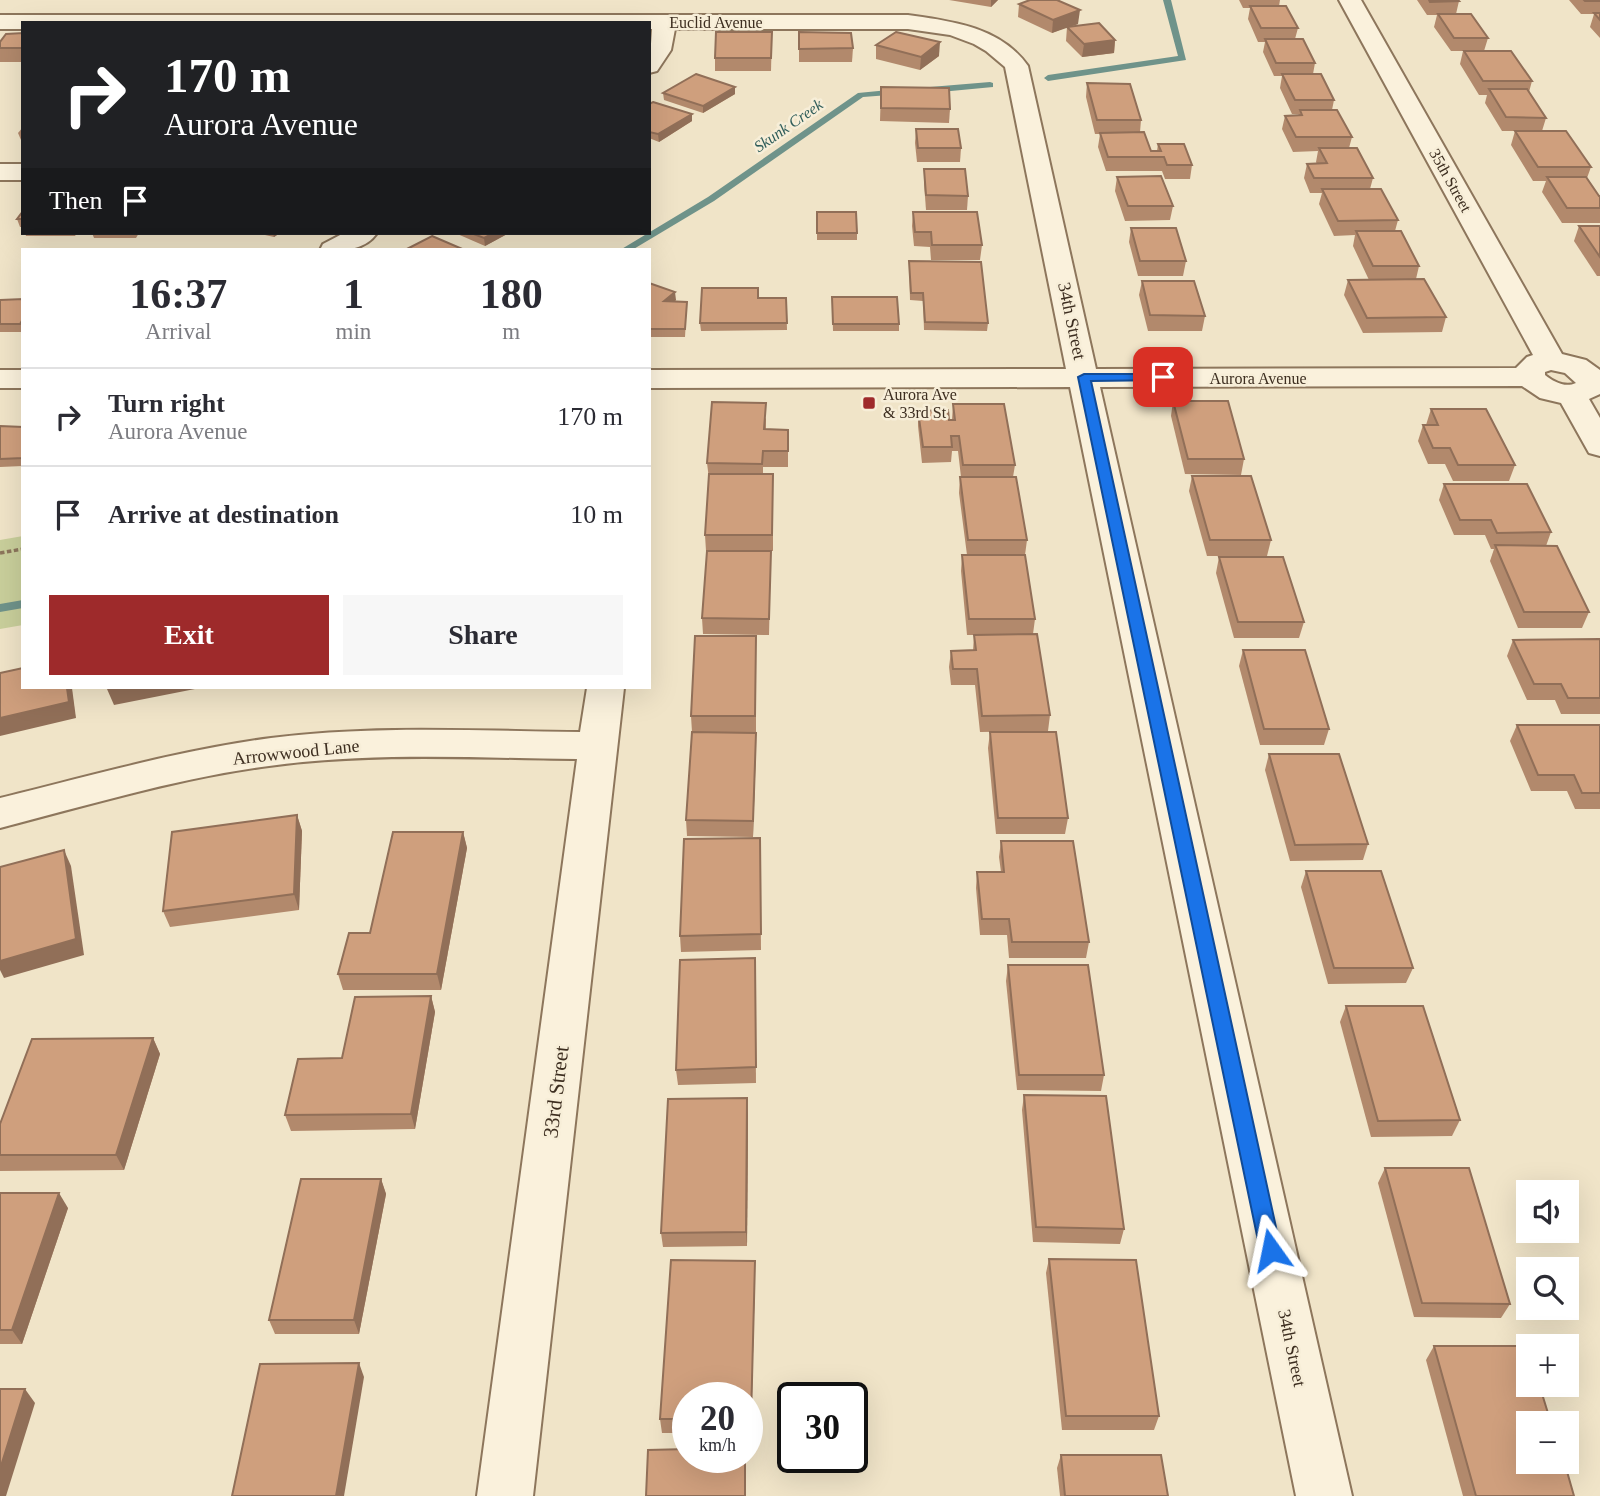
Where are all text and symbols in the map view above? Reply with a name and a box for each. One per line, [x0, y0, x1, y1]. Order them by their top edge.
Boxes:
street label: Euclid Avenue [669, 14, 763, 31]
text: 170 m [164, 48, 291, 103]
icon: right [49, 49, 140, 140]
water label: Skunk Creek [751, 95, 827, 155]
text: Aurora Avenue [164, 106, 358, 142]
street label: 35th Street [1426, 146, 1475, 215]
icon: arrive [116, 182, 154, 220]
text: Then [49, 186, 102, 215]
text: 16:37 [129, 271, 227, 317]
text: 1 [343, 271, 364, 317]
text: 180 [480, 271, 543, 317]
street label: 34th Street [1054, 281, 1090, 361]
text: Arrival [145, 319, 212, 344]
text: min [336, 319, 371, 344]
text: m [502, 319, 520, 344]
pin [1133, 347, 1193, 407]
icon: arrive [1144, 358, 1182, 396]
street label: Aurora Avenue [1210, 370, 1307, 387]
place label: Aurora Ave & 33rd St [883, 386, 957, 421]
text: Turn right [108, 389, 225, 418]
marker: Aurora Ave & 33rd St [861, 395, 877, 411]
icon: right [49, 398, 87, 436]
text: 170 m [557, 402, 623, 431]
text: Aurora Avenue [108, 419, 247, 444]
icon: arrive [49, 496, 87, 534]
text: Arrive at destination [108, 500, 339, 529]
text: 10 m [570, 500, 623, 529]
button: Exit [49, 595, 329, 675]
button: Share [343, 595, 623, 675]
street label: Arrowwood Lane [232, 735, 360, 769]
street label: 33rd Street [538, 1044, 574, 1139]
map controls [1516, 1180, 1579, 1474]
button: sound [1516, 1180, 1579, 1243]
position arrow [1234, 1213, 1308, 1287]
button: search [1516, 1257, 1579, 1320]
street label: 34th Street [1274, 1308, 1310, 1388]
button: + [1516, 1334, 1579, 1397]
speed limit sign: 30 [777, 1382, 868, 1473]
text: 20 [700, 1399, 735, 1438]
button: − [1516, 1411, 1579, 1474]
text: km/h [699, 1435, 736, 1455]

